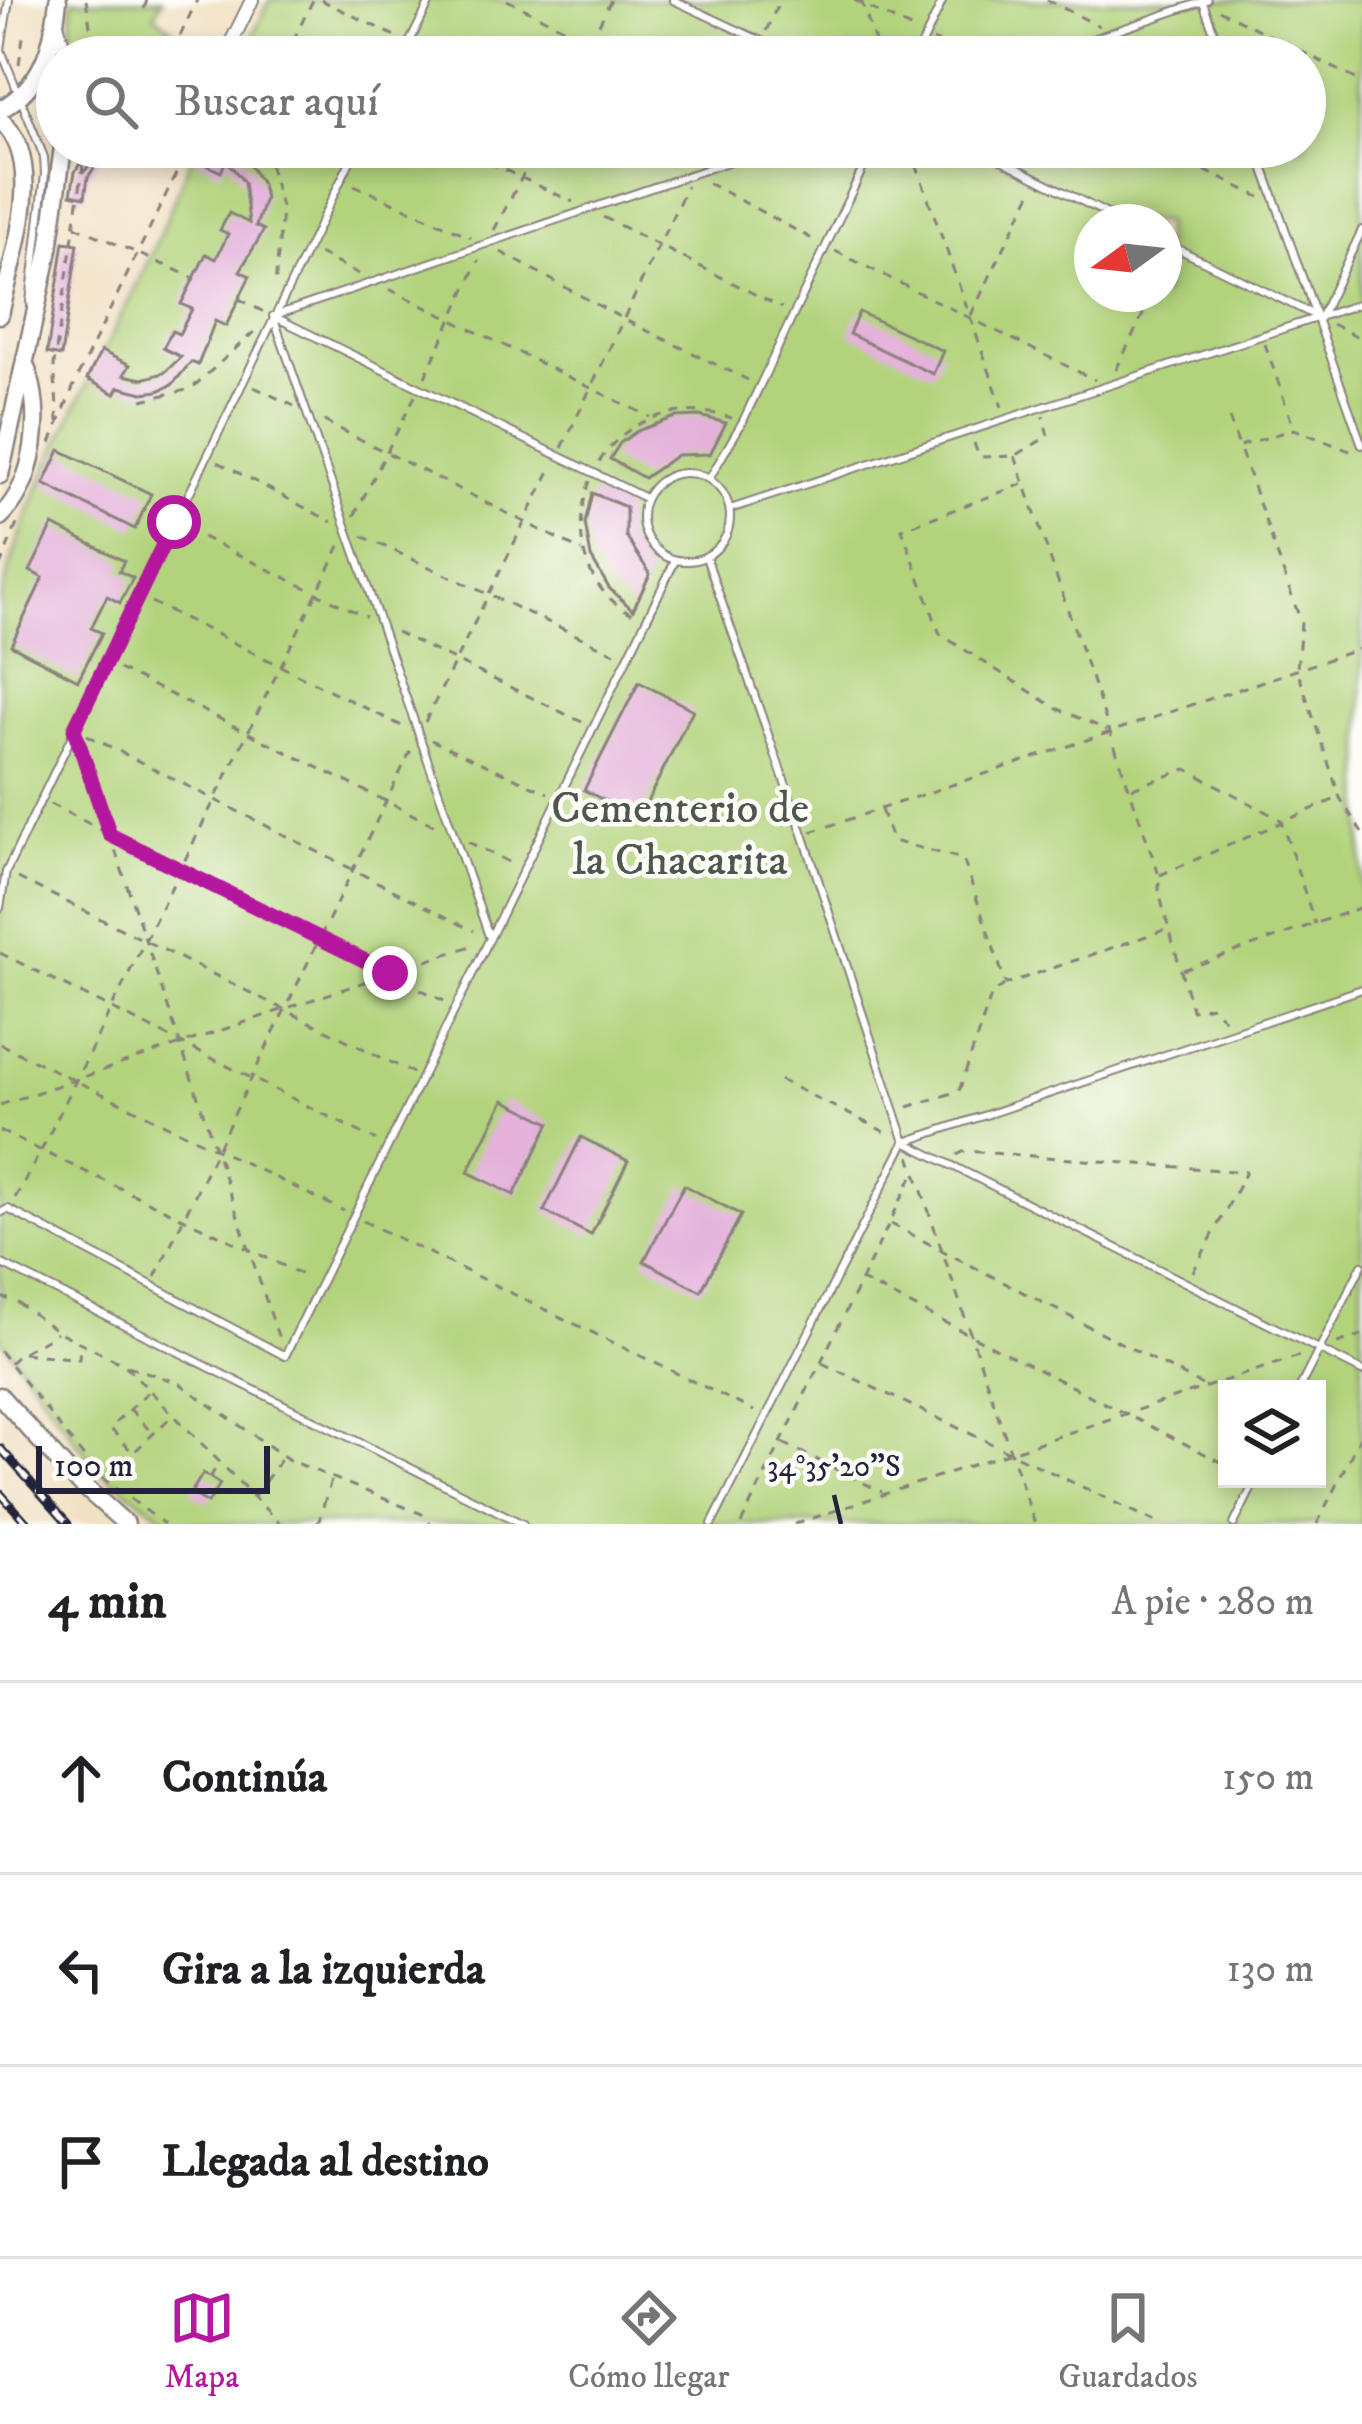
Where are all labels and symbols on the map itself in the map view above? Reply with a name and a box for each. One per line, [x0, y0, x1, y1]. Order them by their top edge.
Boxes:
north arrow [1074, 204, 1182, 312]
route start [147, 495, 201, 549]
park label: Cementerio de la Chacarita [551, 781, 809, 889]
route end [363, 946, 417, 1000]
scale bar [36, 1440, 270, 1493]
text: 34°35'20"S [767, 1449, 901, 1486]

